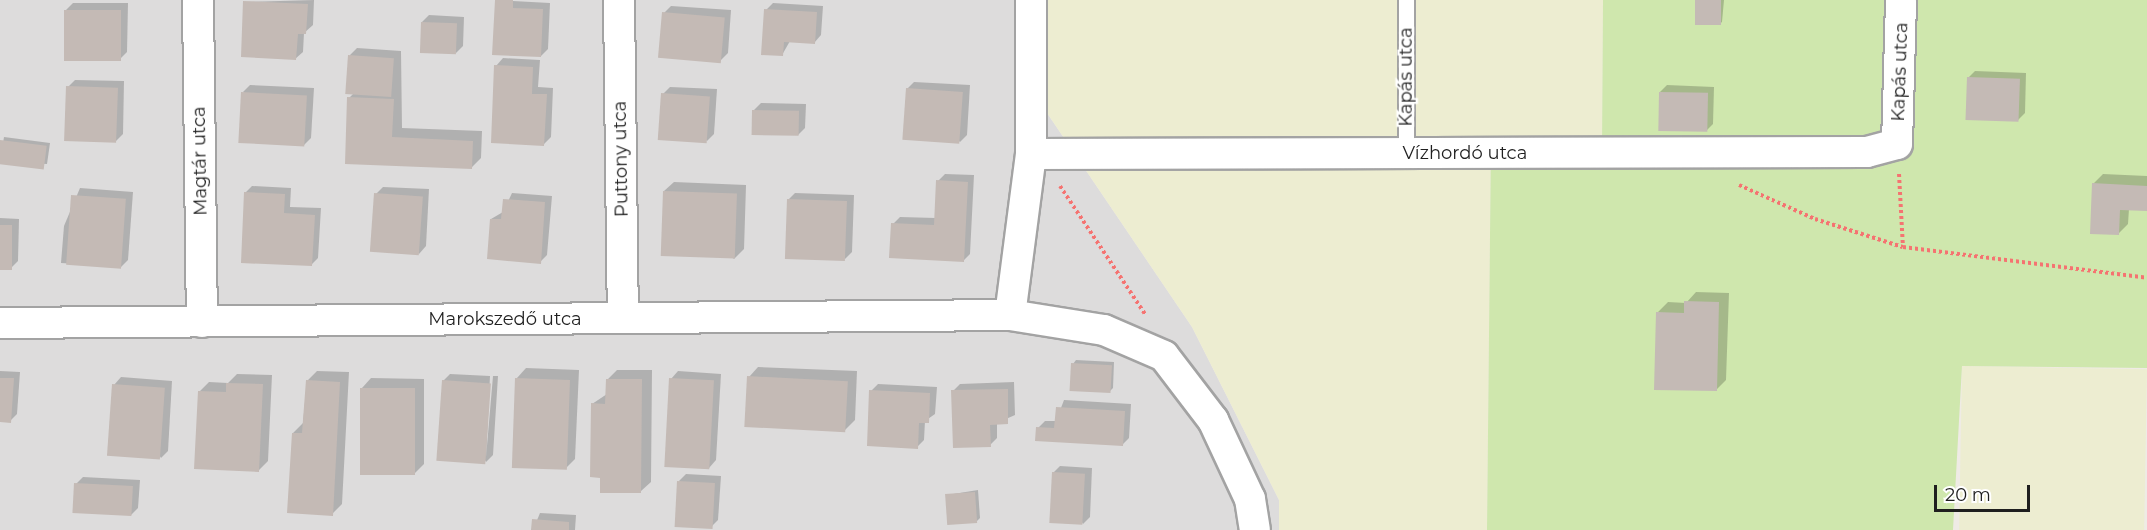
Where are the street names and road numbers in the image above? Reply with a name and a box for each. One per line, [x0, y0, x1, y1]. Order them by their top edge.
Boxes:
street label: Kapás utca [1887, 22, 1913, 122]
street label: Kapás utca [1395, 27, 1417, 127]
street label: Puttony utca [609, 101, 633, 217]
street label: Magtár utca [188, 106, 212, 216]
street label: Vízhordó utca [1403, 142, 1527, 164]
street label: Marokszedő utca [428, 308, 582, 330]

